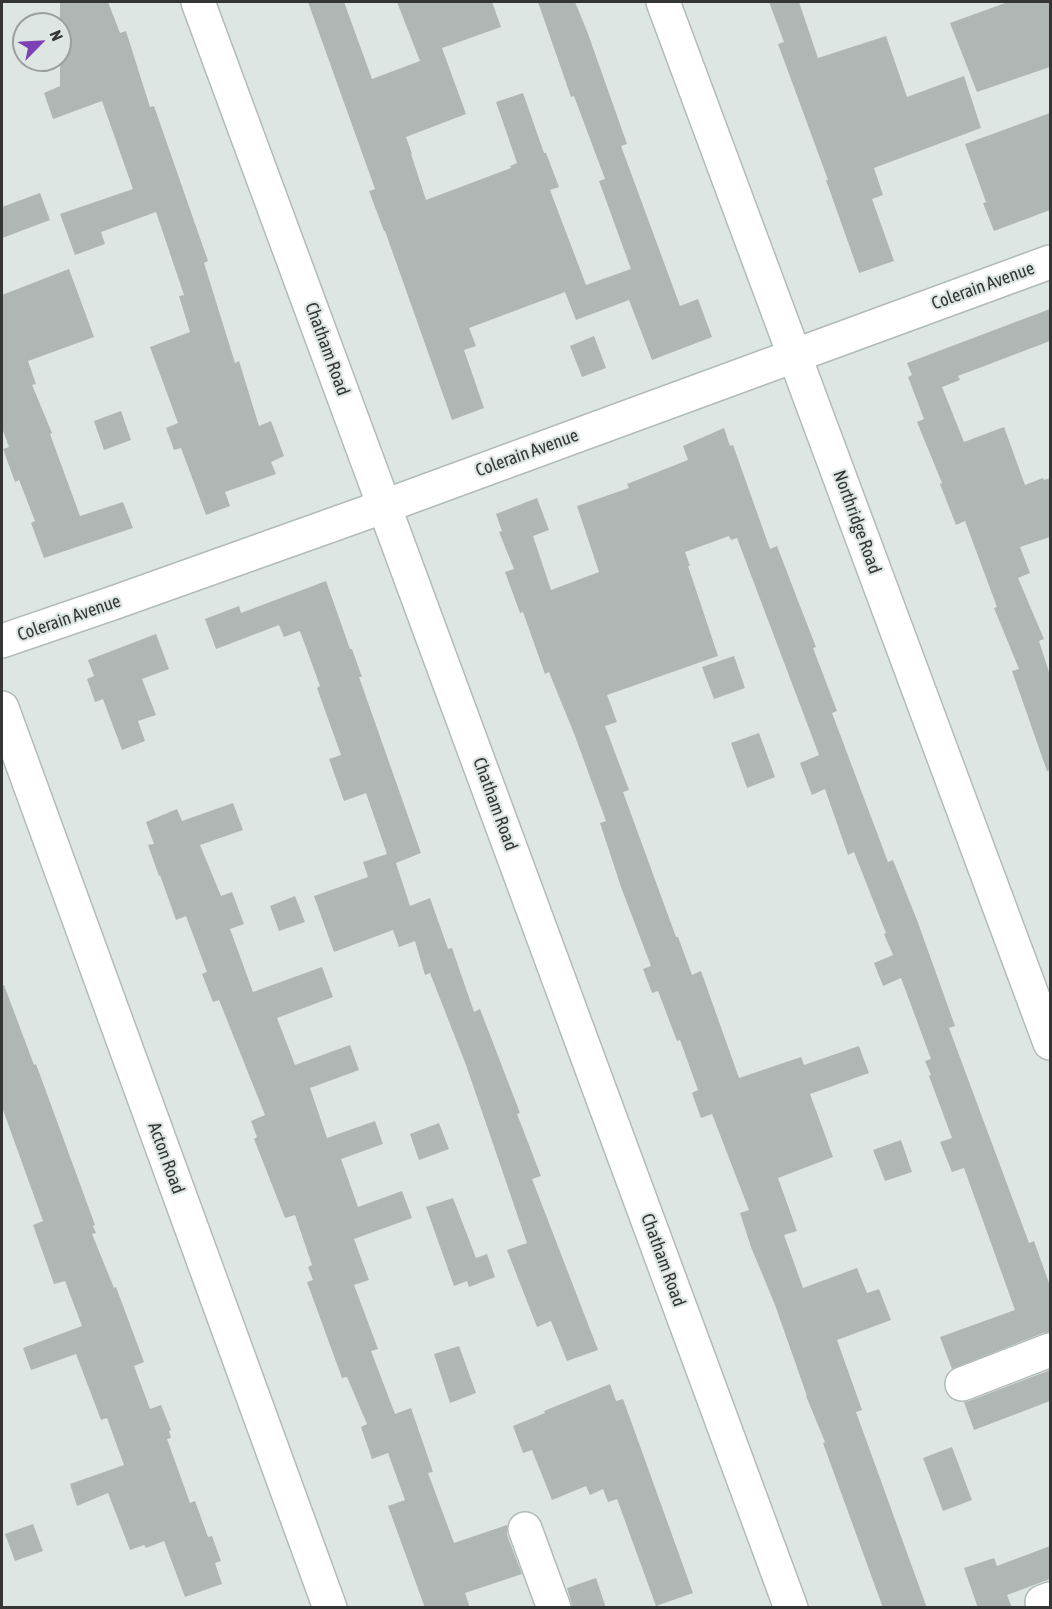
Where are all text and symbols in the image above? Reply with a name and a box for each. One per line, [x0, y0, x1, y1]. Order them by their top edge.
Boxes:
north arrow [12, 12, 72, 72]
text: N [46, 28, 67, 43]
street label: Colerain Avenue [929, 257, 1037, 315]
street label: Chatham Road [300, 300, 354, 398]
street label: Colerain Avenue [473, 424, 581, 482]
street label: Northridge Road [828, 467, 886, 577]
street label: Colerain Avenue [15, 590, 123, 646]
street label: Chatham Road [468, 755, 522, 853]
street label: Acton Road [143, 1119, 189, 1197]
street label: Chatham Road [636, 1211, 690, 1309]

